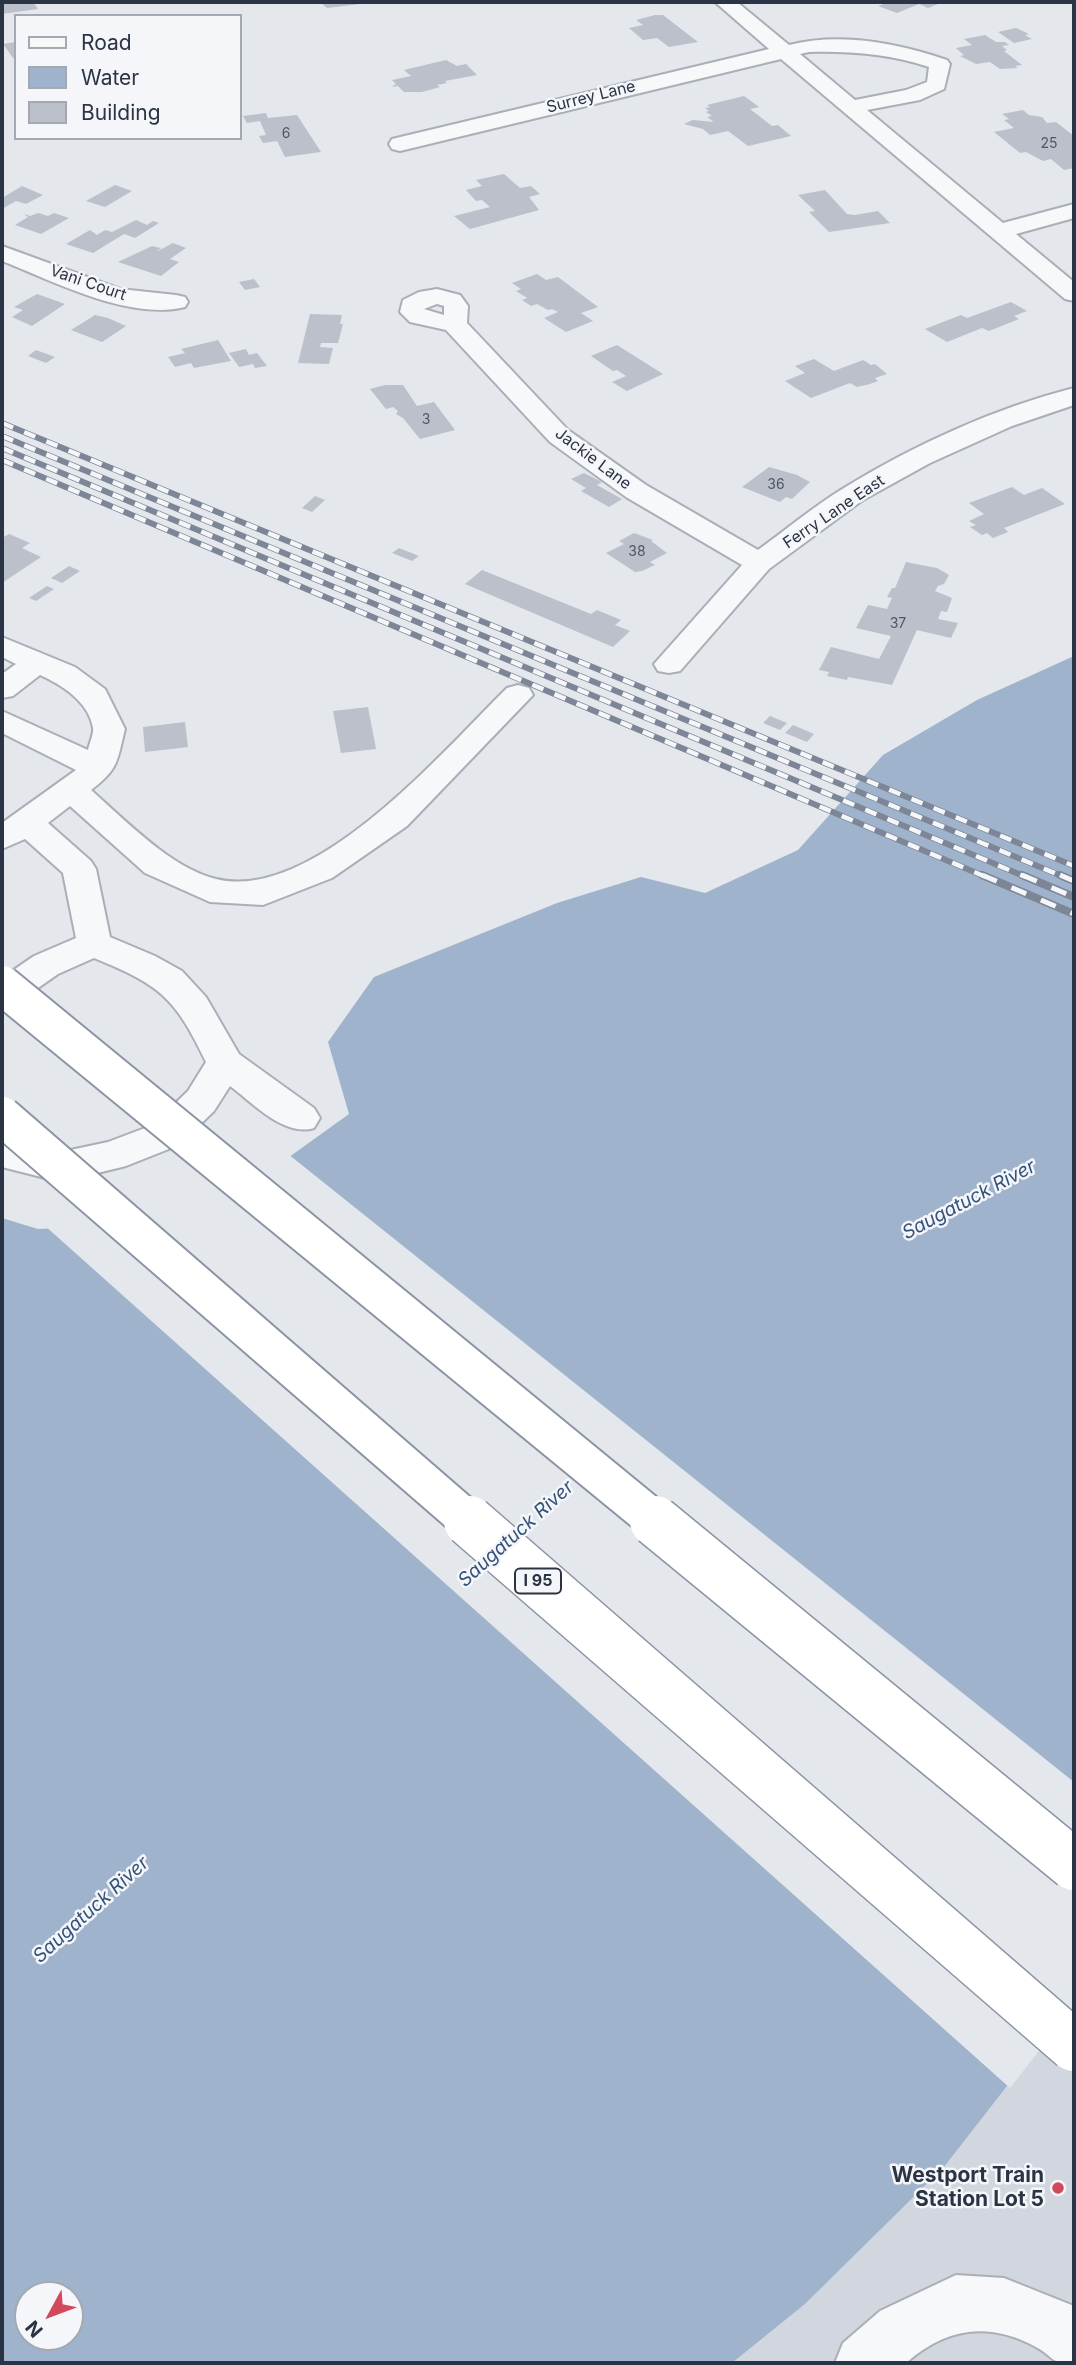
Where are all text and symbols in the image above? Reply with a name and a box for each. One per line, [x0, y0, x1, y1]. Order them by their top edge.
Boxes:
legend [14, 14, 242, 140]
text: Road [81, 30, 132, 55]
text: Water [81, 65, 139, 90]
street label: Surrey Lane [544, 77, 638, 117]
text: Building [81, 100, 161, 125]
house number: 6 [282, 126, 290, 142]
house number: 25 [1040, 136, 1058, 152]
street label: Vani Court [47, 261, 129, 305]
house number: 3 [422, 412, 430, 428]
street label: Jackie Lane [551, 424, 635, 494]
street label: Ferry Lane East [780, 471, 888, 553]
house number: 36 [767, 477, 785, 493]
house number: 38 [628, 544, 646, 560]
house number: 37 [890, 616, 906, 632]
water label: Saugatuck River [898, 1155, 1040, 1245]
water label: Saugatuck River [453, 1476, 579, 1592]
road number: I 95 [515, 1568, 561, 1594]
water label: Saugatuck River [28, 1852, 154, 1968]
place label: Westport Train Station Lot 5 [892, 2163, 1044, 2213]
marker: Westport Train Station Lot 5 [1050, 2180, 1066, 2196]
north arrow [14, 2281, 84, 2351]
text: N [21, 2316, 48, 2342]

